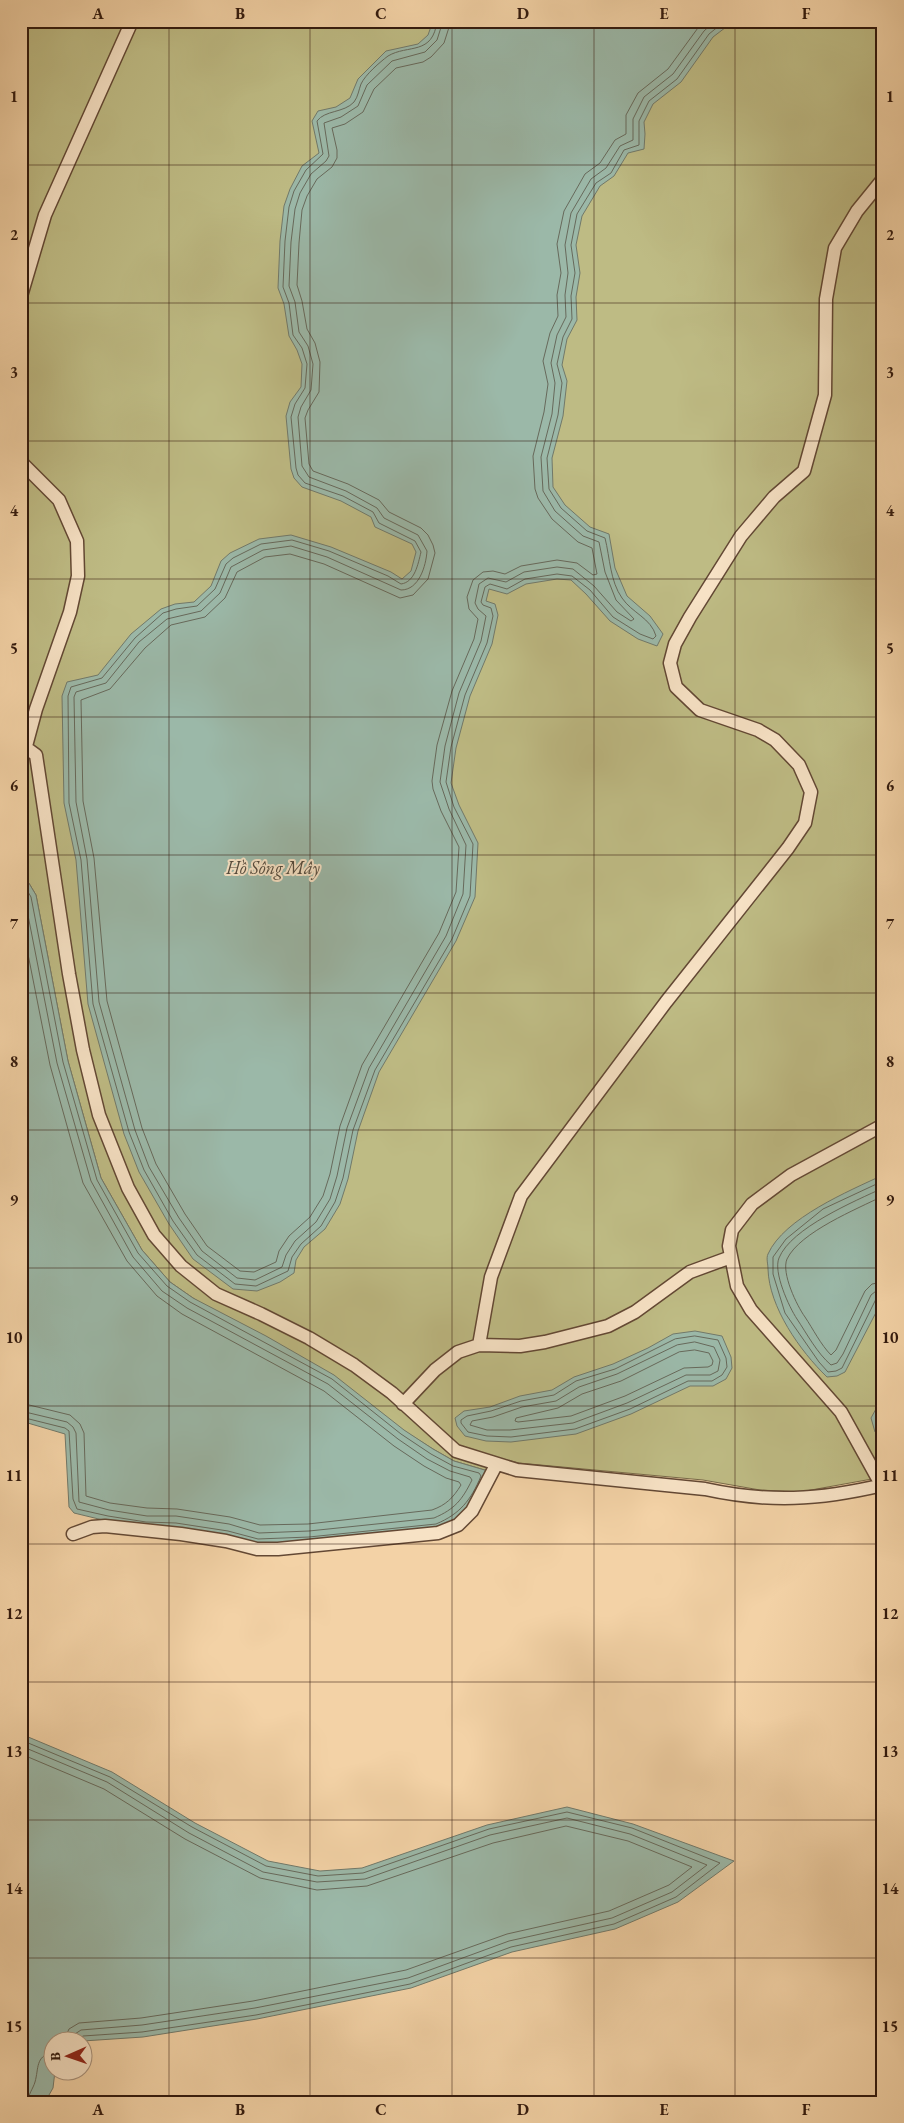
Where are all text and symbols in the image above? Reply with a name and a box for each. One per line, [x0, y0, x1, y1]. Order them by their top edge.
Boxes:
text: A [91, 3, 104, 24]
text: B [235, 3, 245, 24]
text: C [375, 3, 387, 24]
text: D [517, 3, 529, 24]
text: E [659, 3, 669, 24]
text: F [802, 3, 811, 24]
text: 1 [10, 86, 18, 107]
text: 1 [886, 86, 894, 107]
text: 2 [10, 224, 19, 245]
text: 2 [886, 224, 895, 245]
text: 3 [10, 362, 18, 383]
text: 3 [886, 362, 894, 383]
text: 4 [10, 500, 19, 521]
text: 4 [886, 500, 895, 521]
text: 5 [10, 638, 18, 659]
text: 5 [886, 638, 894, 659]
text: 6 [10, 775, 19, 796]
text: 6 [886, 775, 895, 796]
water label: Hồ Sông Mây [225, 856, 320, 880]
text: 7 [10, 913, 19, 934]
text: 7 [886, 913, 895, 934]
text: 8 [10, 1051, 18, 1072]
text: 8 [886, 1051, 894, 1072]
text: 9 [10, 1189, 19, 1210]
text: 9 [886, 1189, 895, 1210]
text: 10 [6, 1327, 23, 1348]
text: 10 [882, 1327, 899, 1348]
text: 11 [6, 1465, 22, 1486]
text: 11 [882, 1465, 898, 1486]
text: 12 [6, 1603, 23, 1624]
text: 12 [882, 1603, 899, 1624]
text: 13 [6, 1741, 22, 1762]
text: 13 [882, 1741, 898, 1762]
text: 14 [6, 1878, 23, 1899]
text: 14 [882, 1878, 899, 1899]
text: 15 [6, 2016, 22, 2037]
text: 15 [882, 2016, 898, 2037]
north arrow [42, 2030, 92, 2080]
text: B [46, 2052, 64, 2061]
text: A [91, 2099, 104, 2120]
text: B [235, 2099, 245, 2120]
text: C [375, 2099, 387, 2120]
text: D [517, 2099, 529, 2120]
text: E [659, 2099, 669, 2120]
text: F [802, 2099, 811, 2120]

